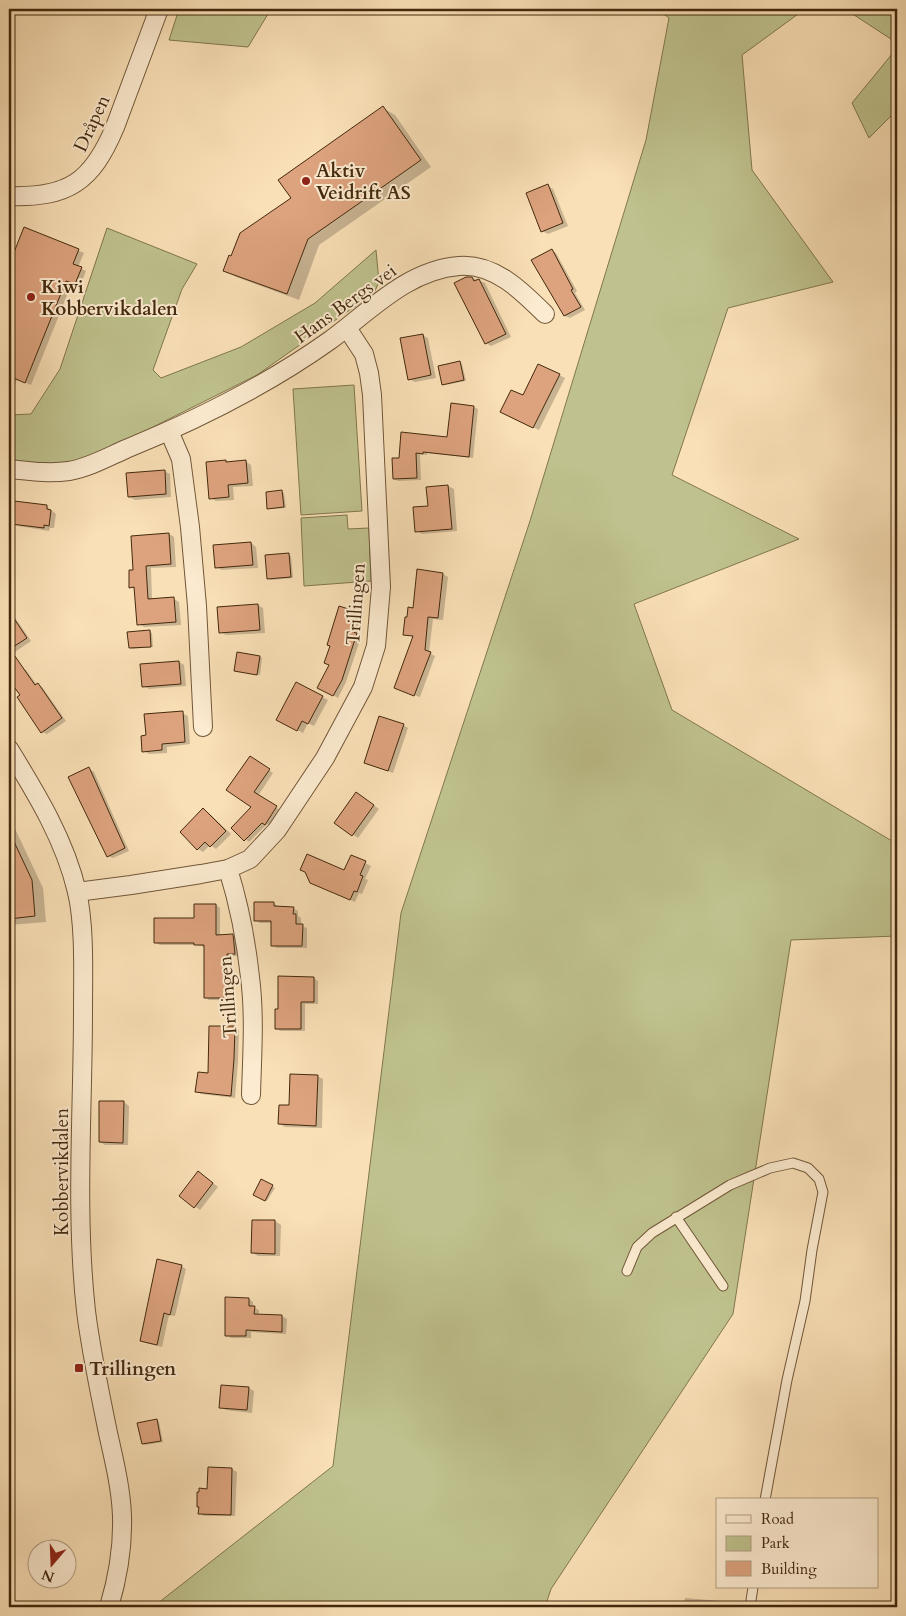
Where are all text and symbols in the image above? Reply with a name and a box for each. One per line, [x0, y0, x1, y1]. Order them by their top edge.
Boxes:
street label: Dråpen [67, 91, 116, 156]
place label: Aktiv Veidrift AS [316, 158, 411, 206]
marker: Aktiv Veidrift AS [300, 175, 312, 187]
street label: Hans Bergs vei [289, 258, 402, 350]
place label: Kiwi Kobbervikdalen [41, 274, 179, 322]
marker: Kiwi Kobbervikdalen [25, 291, 37, 303]
street label: Trillingen [340, 562, 372, 646]
street label: Trillingen [212, 955, 244, 1039]
street label: Kobbervikdalen [49, 1108, 75, 1236]
place label: Trillingen [89, 1356, 177, 1382]
marker: Trillingen [73, 1362, 85, 1374]
legend [716, 1498, 878, 1588]
text: Road [761, 1509, 794, 1529]
text: Park [761, 1533, 790, 1553]
north arrow [28, 1538, 78, 1588]
text: Building [761, 1559, 817, 1579]
text: N [39, 1565, 57, 1587]

